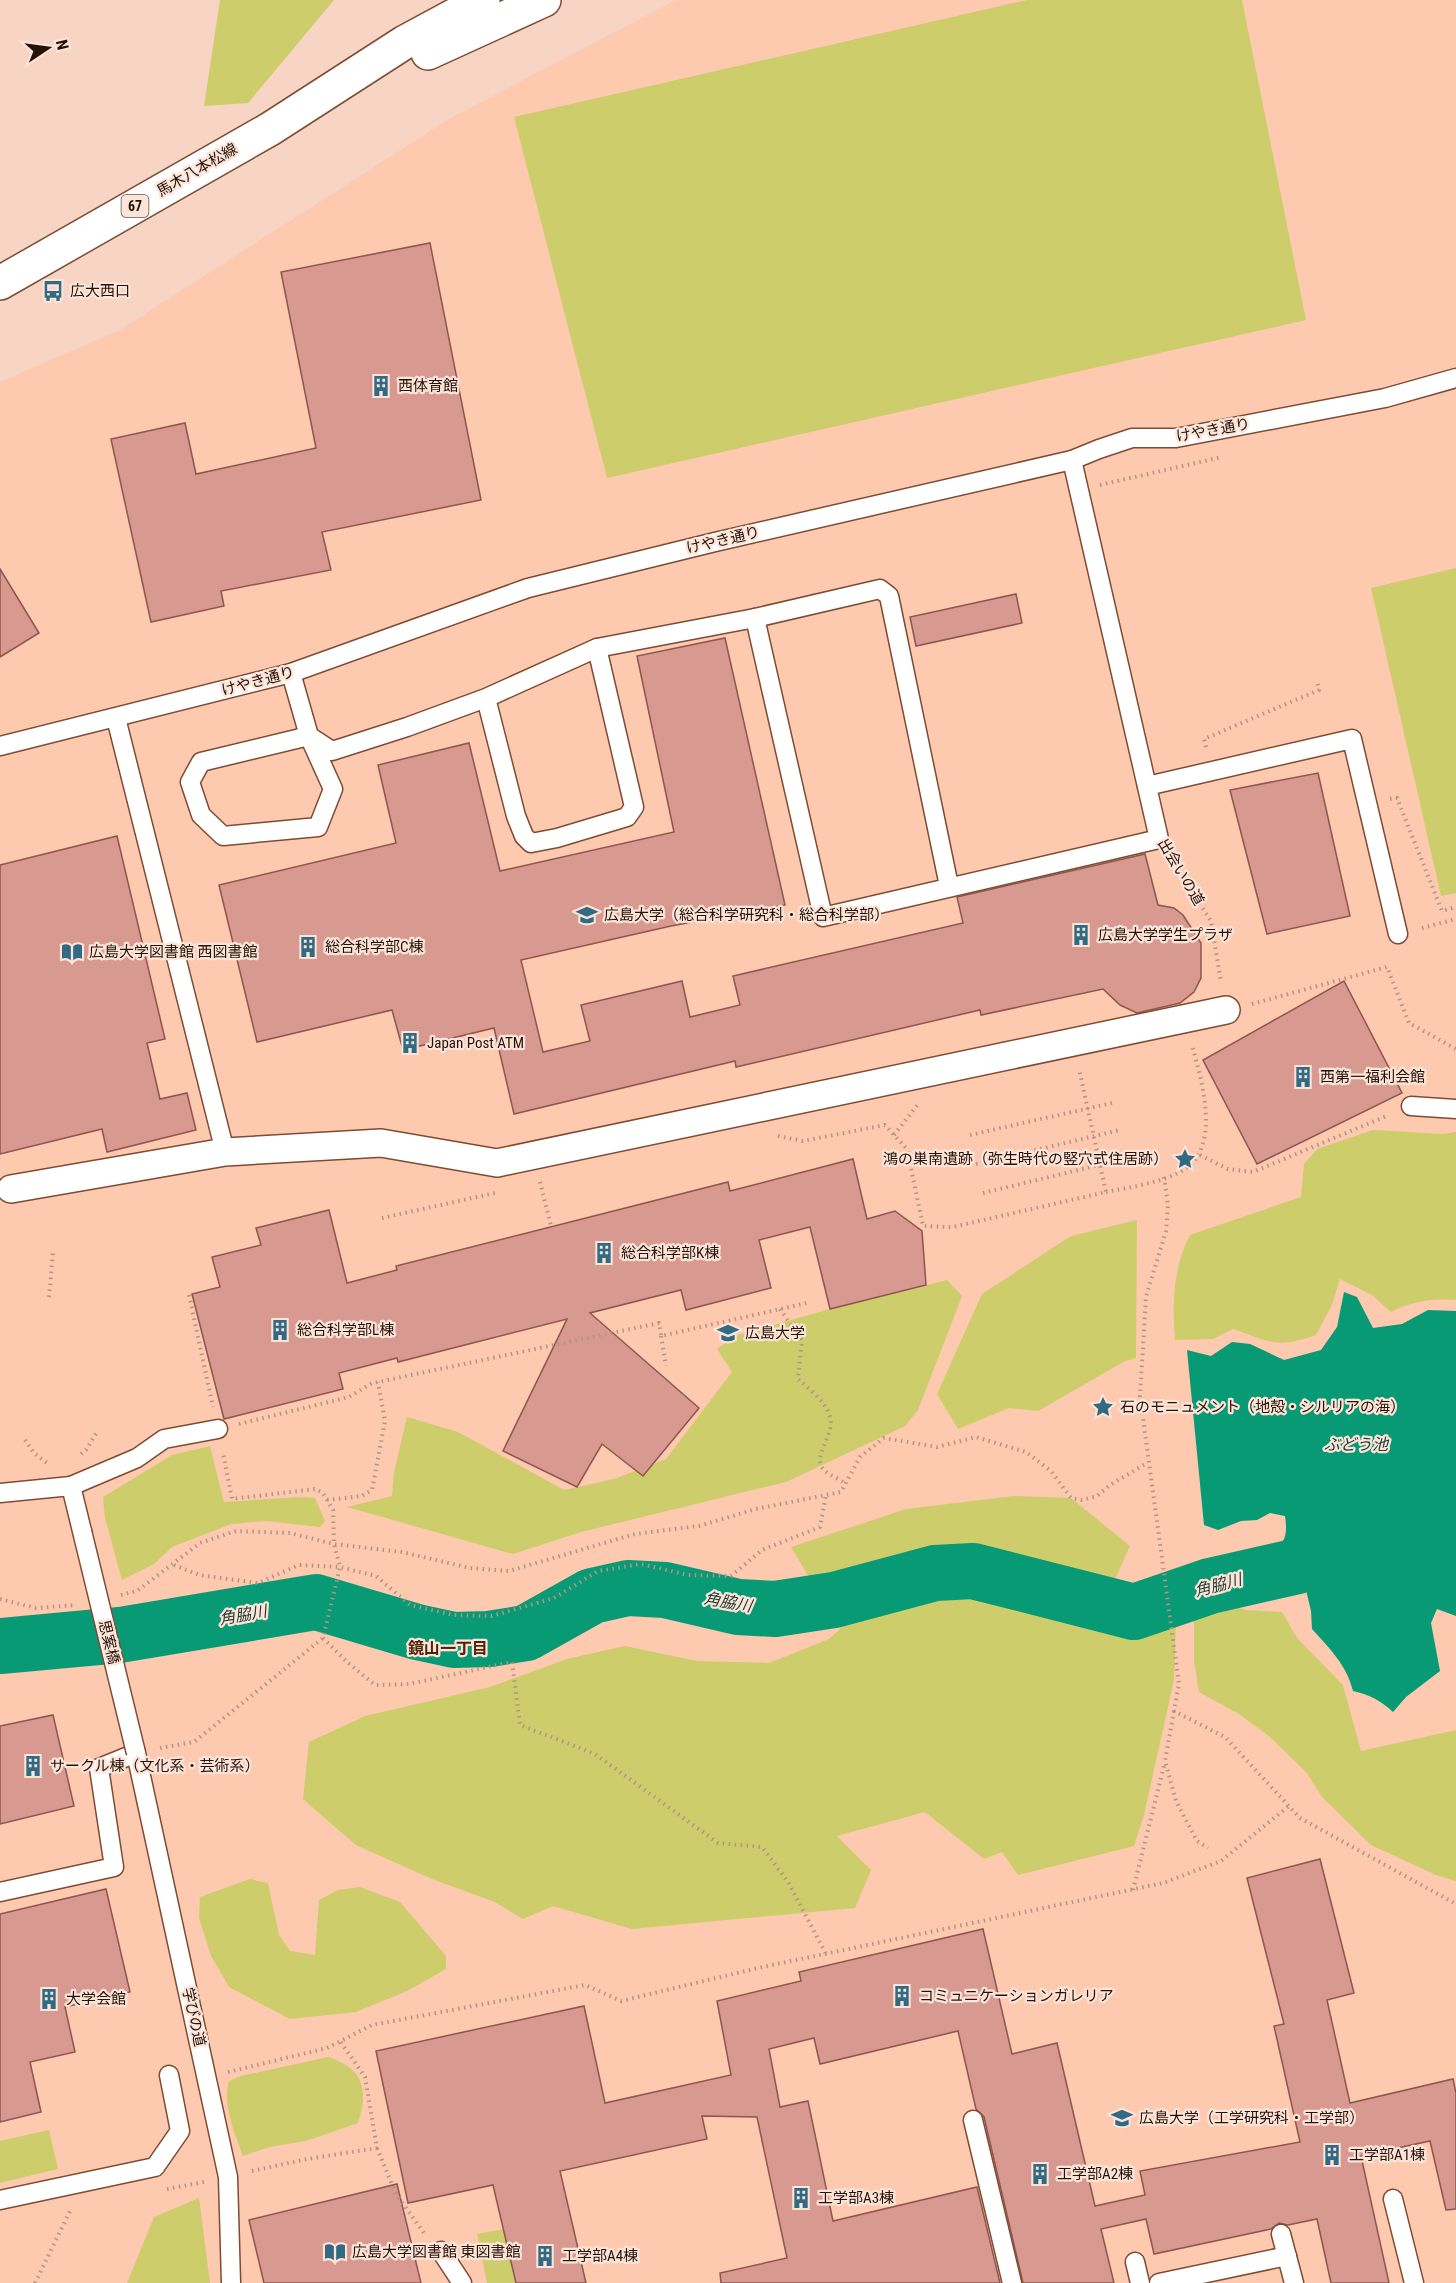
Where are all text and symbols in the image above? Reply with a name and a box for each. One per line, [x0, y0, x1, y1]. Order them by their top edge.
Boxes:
north arrow [18, 18, 78, 78]
text: N [52, 38, 72, 52]
street label: 馬木八本松線 [154, 140, 240, 200]
road number: 67 [122, 195, 148, 217]
bus stop icon: 広大西口 [41, 279, 65, 303]
place label: 広大西口 [70, 282, 130, 300]
building icon: 西体育館 [369, 374, 393, 398]
place label: 西体育館 [398, 377, 458, 395]
street label: けやき通り [1174, 415, 1252, 445]
street label: けやき通り [684, 523, 762, 557]
street label: けやき通り [219, 663, 297, 699]
street label: 出会いの道 [1154, 835, 1208, 909]
school or university icon: 広島大学（総合科学研究科・総合科学部） [575, 903, 599, 927]
place label: 広島大学（総合科学研究科・総合科学部） [604, 906, 889, 924]
building icon: 広島大学学生プラザ [1069, 923, 1093, 947]
place label: 広島大学学生プラザ [1098, 926, 1233, 944]
building icon: 総合科学部C棟 [296, 935, 320, 959]
place label: 総合科学部C棟 [325, 938, 424, 956]
library icon: 広島大学図書館 西図書館 [60, 940, 84, 964]
place label: 広島大学図書館 西図書館 [89, 943, 257, 961]
building icon: Japan Post ATM [398, 1031, 422, 1055]
place label: Japan Post ATM [427, 1034, 524, 1052]
building icon: 西第一福利会館 [1291, 1065, 1315, 1089]
place label: 西第一福利会館 [1320, 1068, 1425, 1086]
place icon: 鴻の巣南遺跡（弥生時代の竪穴式住居跡） [1173, 1147, 1197, 1171]
place label: 鴻の巣南遺跡（弥生時代の竪穴式住居跡） [883, 1150, 1168, 1168]
building icon: 総合科学部K棟 [592, 1241, 616, 1265]
place label: 総合科学部K棟 [621, 1244, 719, 1262]
building icon: 総合科学部L棟 [268, 1318, 292, 1342]
place label: 総合科学部L棟 [297, 1321, 394, 1339]
school or university icon: 広島大学 [716, 1321, 740, 1345]
place label: 広島大学 [745, 1324, 805, 1342]
place icon: 石のモニュメント（地殻・シルリアの海） [1091, 1395, 1115, 1419]
place label: 石のモニュメント（地殻・シルリアの海） [1120, 1398, 1405, 1416]
water label: ぶどう池 [1324, 1435, 1390, 1454]
water label: 角脇川 [1192, 1569, 1246, 1600]
water label: 角脇川 [703, 1588, 755, 1616]
water label: 角脇川 [218, 1601, 270, 1629]
street label: 思案橋 [95, 1618, 123, 1666]
district label: 鏡山一丁目 [408, 1639, 488, 1658]
building icon: サークル棟（文化系・芸術系） [21, 1754, 45, 1778]
place label: サークル棟（文化系・芸術系） [50, 1757, 260, 1775]
building icon: コミュニケーションガレリア [890, 1984, 914, 2008]
street label: 学びの道 [179, 1986, 209, 2048]
building icon: 大学会館 [37, 1987, 61, 2011]
place label: コミュニケーションガレリア [919, 1987, 1114, 2005]
place label: 大学会館 [66, 1990, 126, 2008]
school or university icon: 広島大学（工学研究科・工学部） [1110, 2106, 1134, 2130]
place label: 広島大学（工学研究科・工学部） [1139, 2109, 1364, 2127]
building icon: 工学部A1棟 [1320, 2143, 1344, 2167]
place label: 工学部A1棟 [1349, 2146, 1425, 2164]
building icon: 工学部A2棟 [1028, 2162, 1052, 2186]
place label: 工学部A2棟 [1057, 2165, 1133, 2183]
building icon: 工学部A3棟 [789, 2186, 813, 2210]
place label: 工学部A3棟 [818, 2189, 894, 2207]
library icon: 広島大学図書館 東図書館 [323, 2240, 347, 2264]
place label: 広島大学図書館 東図書館 [352, 2243, 520, 2261]
building icon: 工学部A4棟 [533, 2244, 557, 2268]
place label: 工学部A4棟 [562, 2247, 638, 2265]

